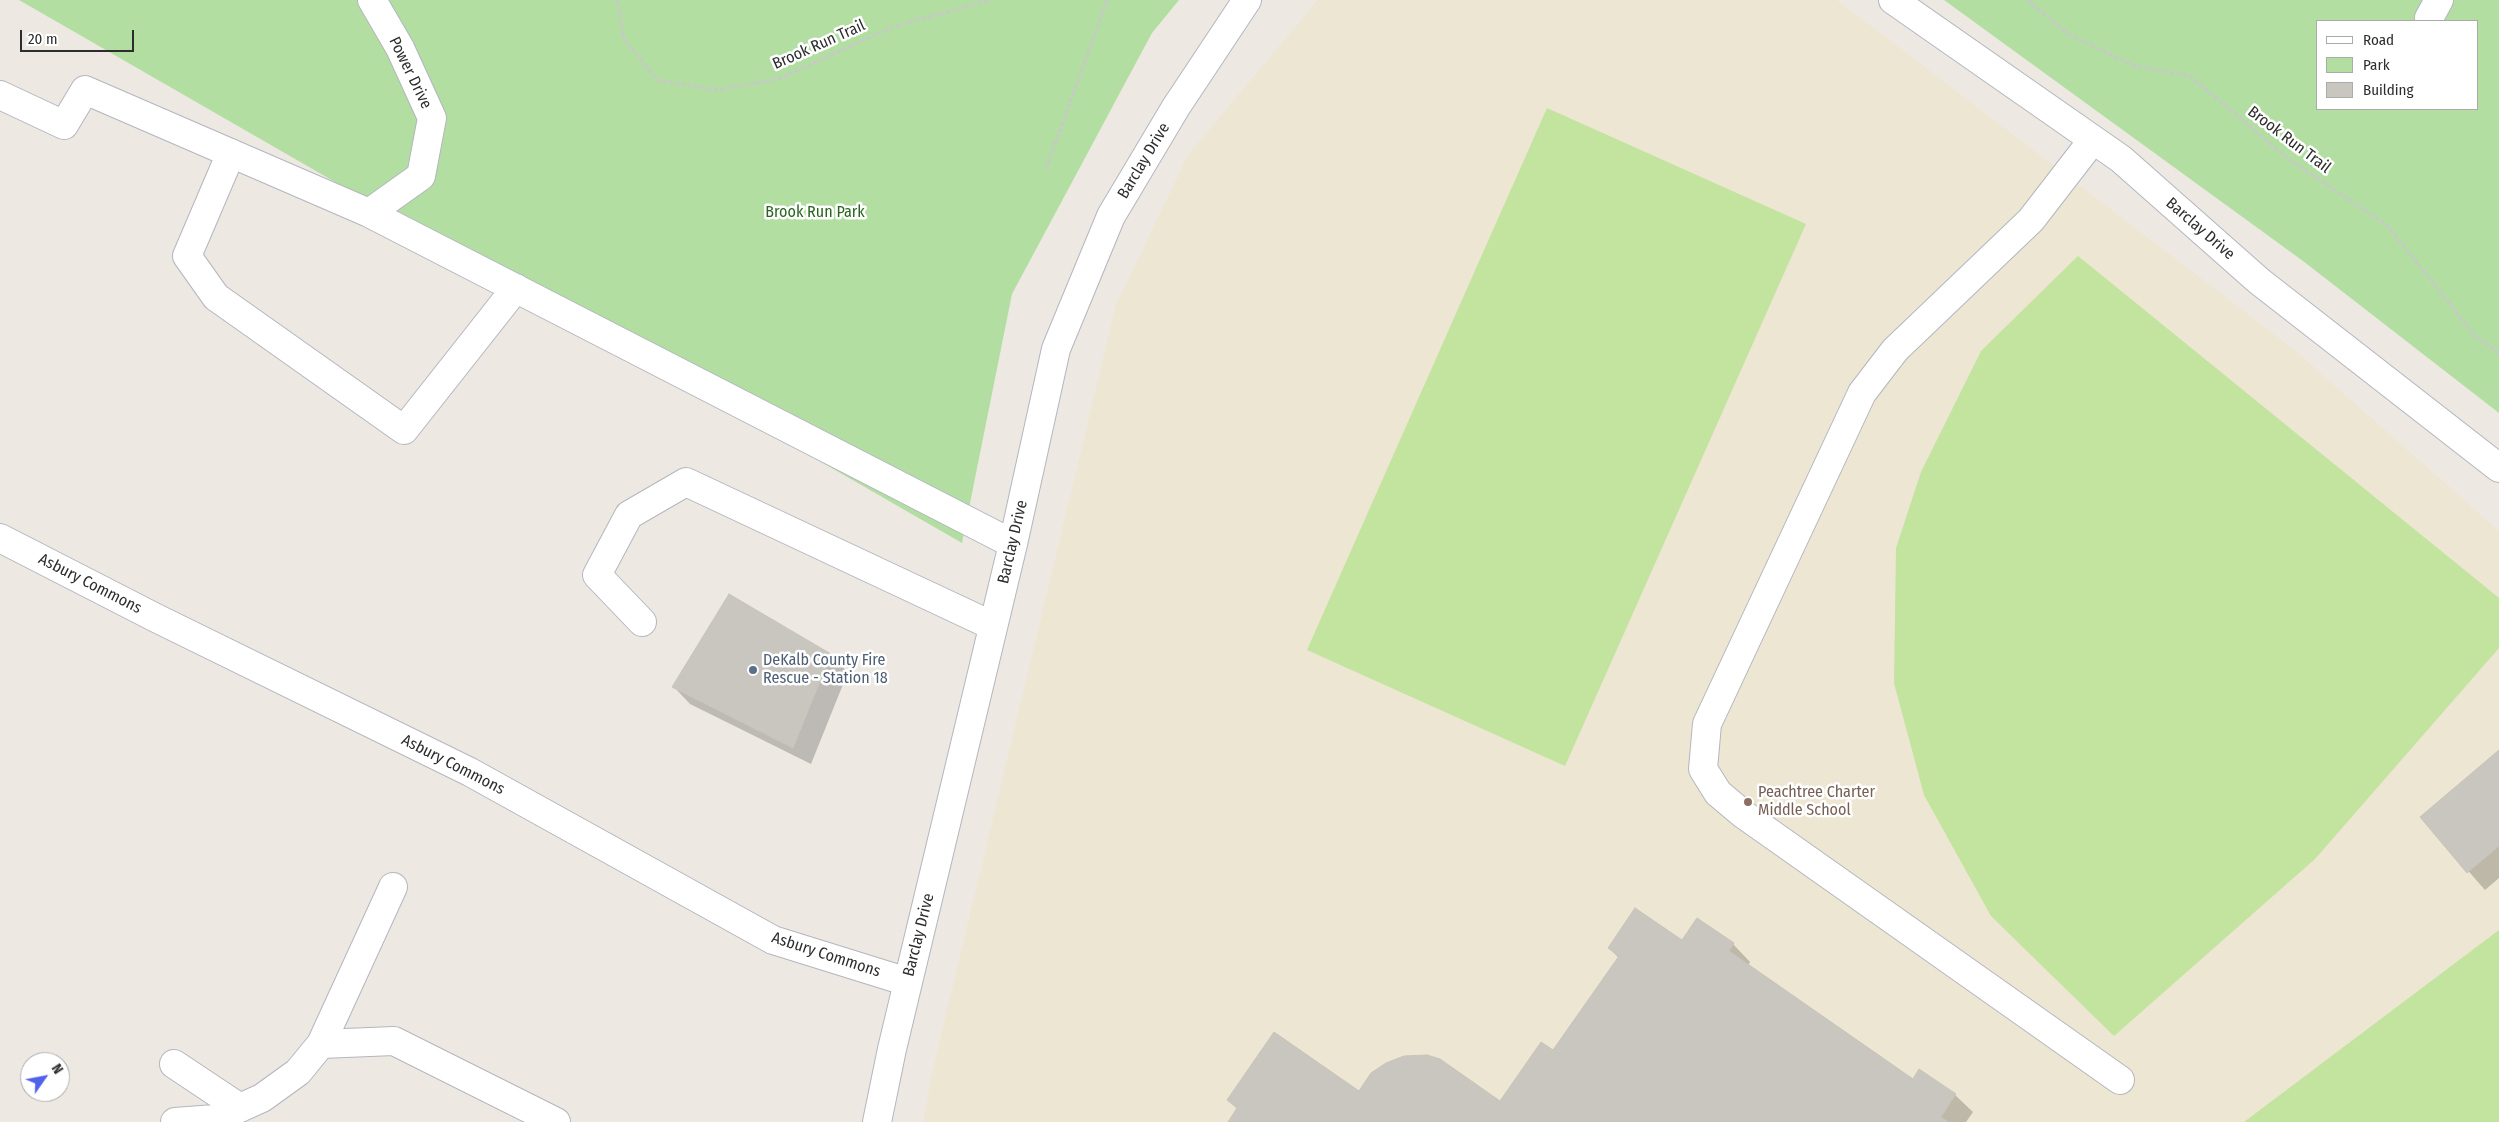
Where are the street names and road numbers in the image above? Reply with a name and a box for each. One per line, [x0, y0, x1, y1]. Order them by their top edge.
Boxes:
street label: Brook Run Trail [770, 16, 868, 74]
street label: Power Drive [384, 34, 436, 112]
street label: Brook Run Trail [2244, 102, 2334, 178]
street label: Barclay Drive [1114, 120, 1174, 202]
street label: Barclay Drive [2162, 194, 2238, 264]
street label: Barclay Drive [994, 498, 1032, 586]
street label: Asbury Commons [35, 550, 145, 618]
street label: Asbury Commons [398, 731, 508, 799]
street label: Barclay Drive [899, 891, 939, 979]
street label: Asbury Commons [769, 928, 883, 982]

